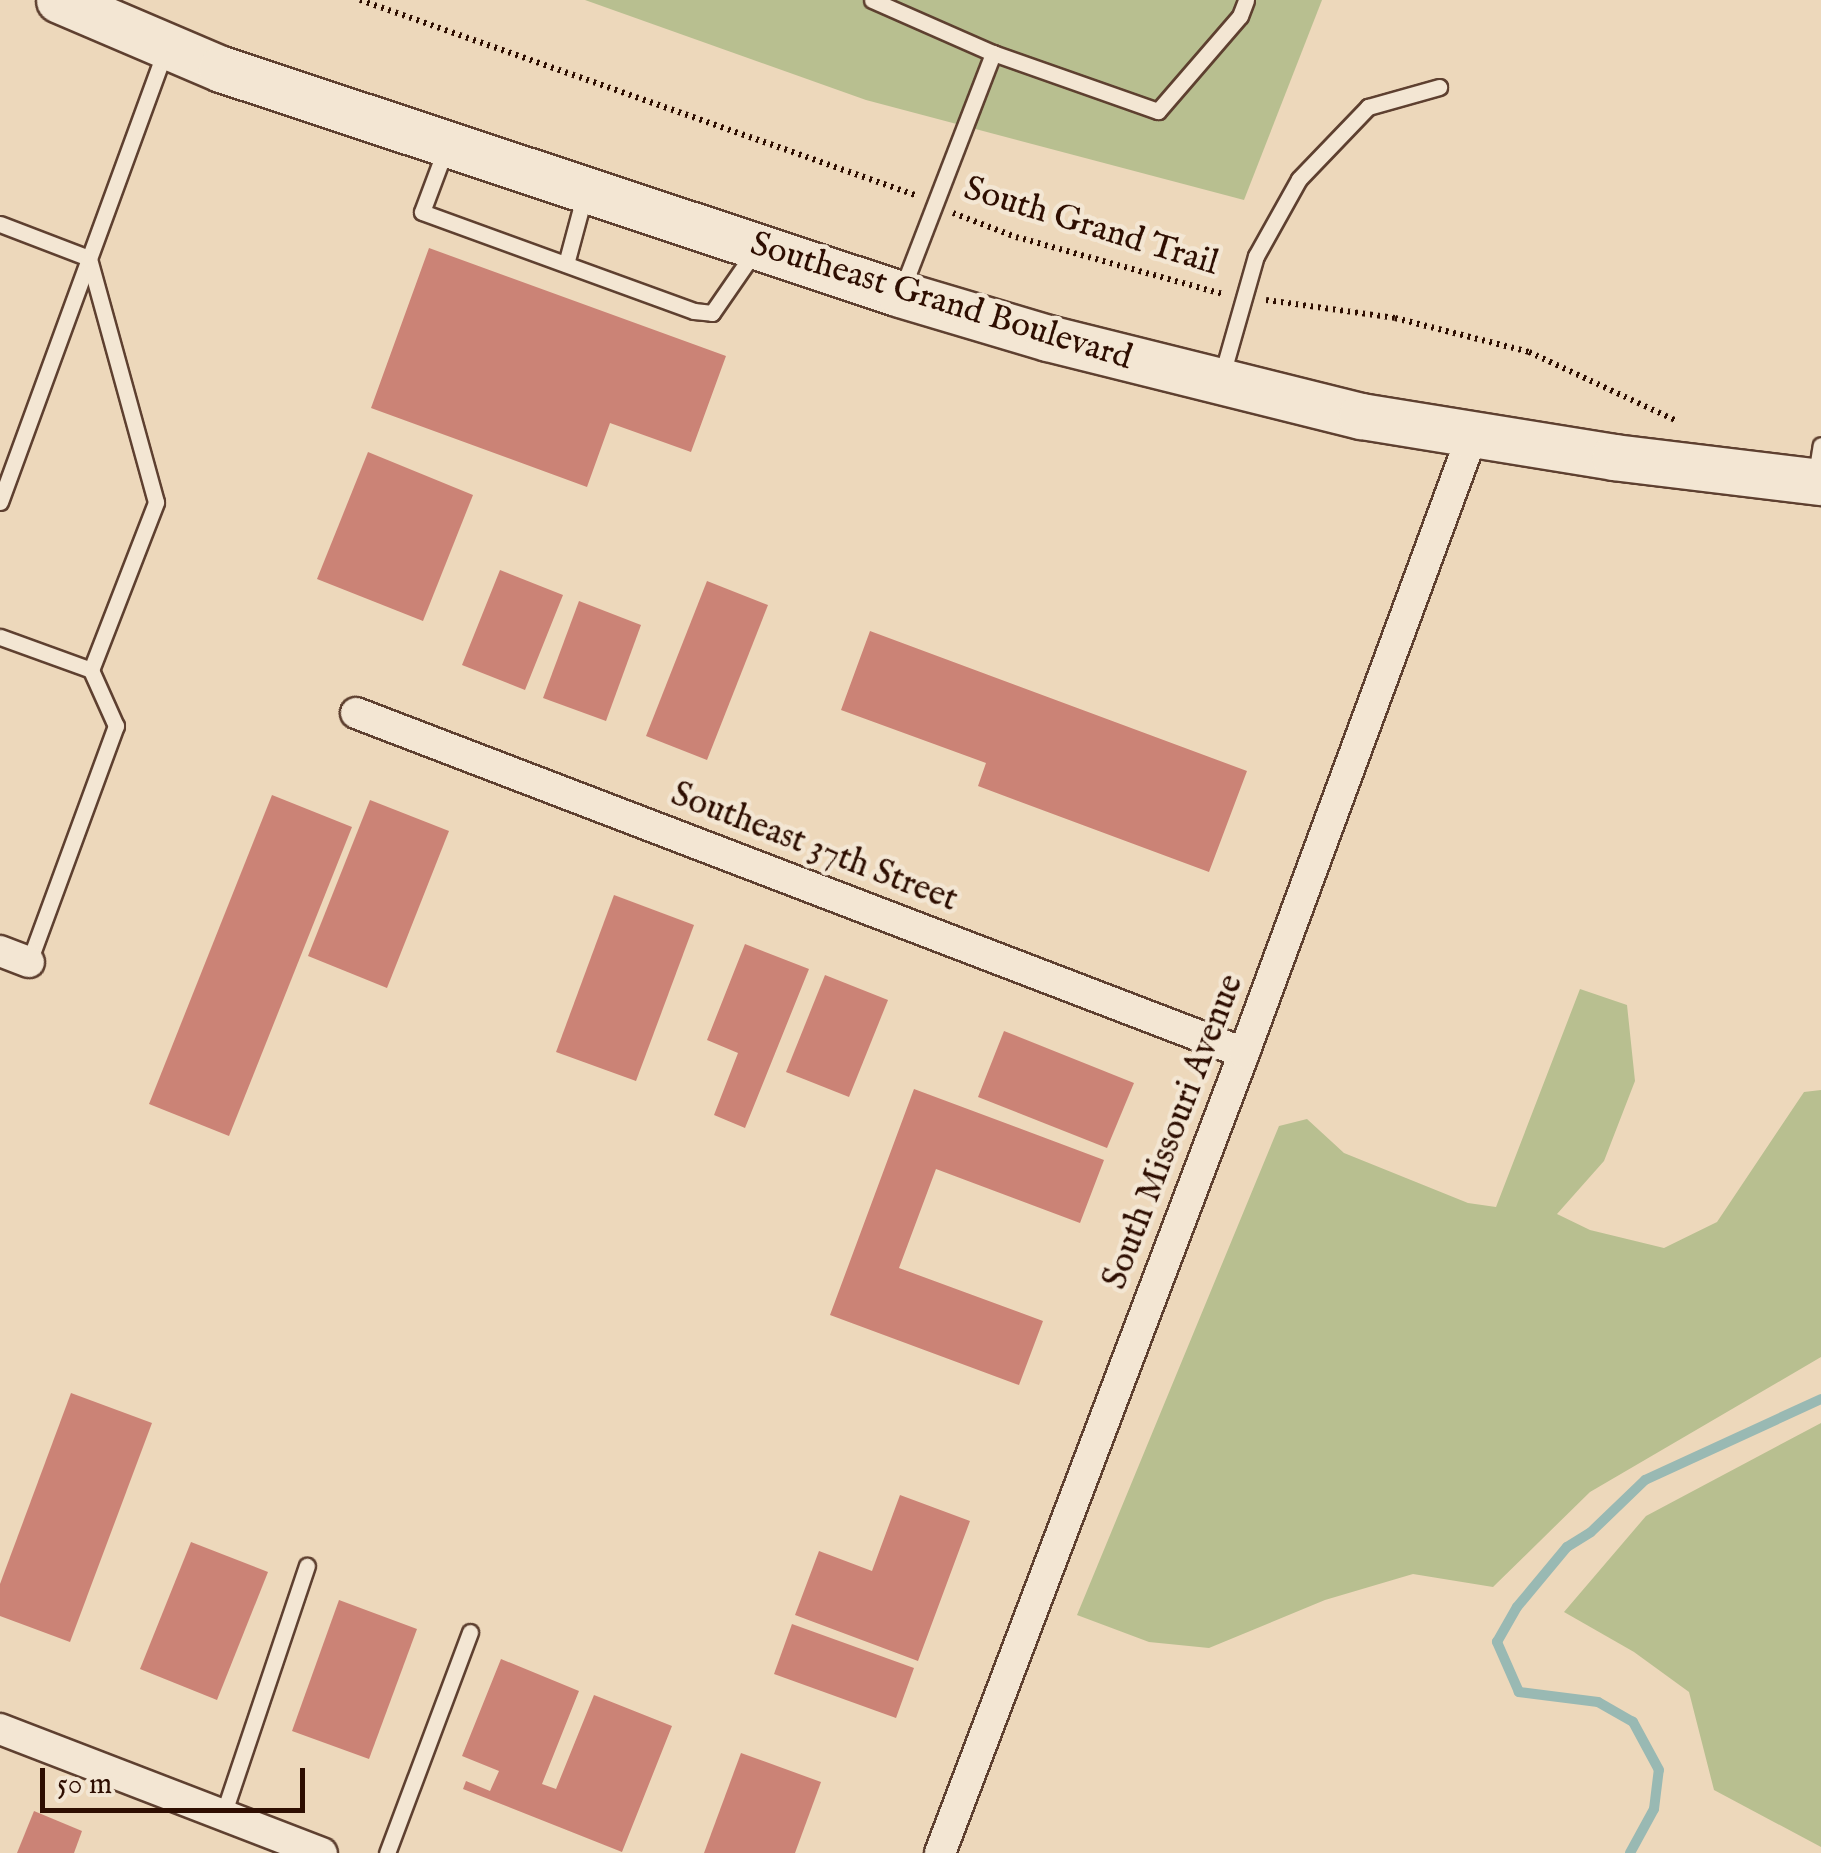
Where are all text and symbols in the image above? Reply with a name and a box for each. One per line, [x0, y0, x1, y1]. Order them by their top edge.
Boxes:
street label: South Grand Trail [959, 168, 1223, 286]
street label: Southeast Grand Boulevard [745, 224, 1137, 380]
street label: Southeast 37th Street [665, 774, 963, 922]
street label: South Missouri Avenue [1095, 969, 1253, 1295]
scale bar [45, 1748, 310, 1810]
text: 50 m [57, 1766, 112, 1804]

